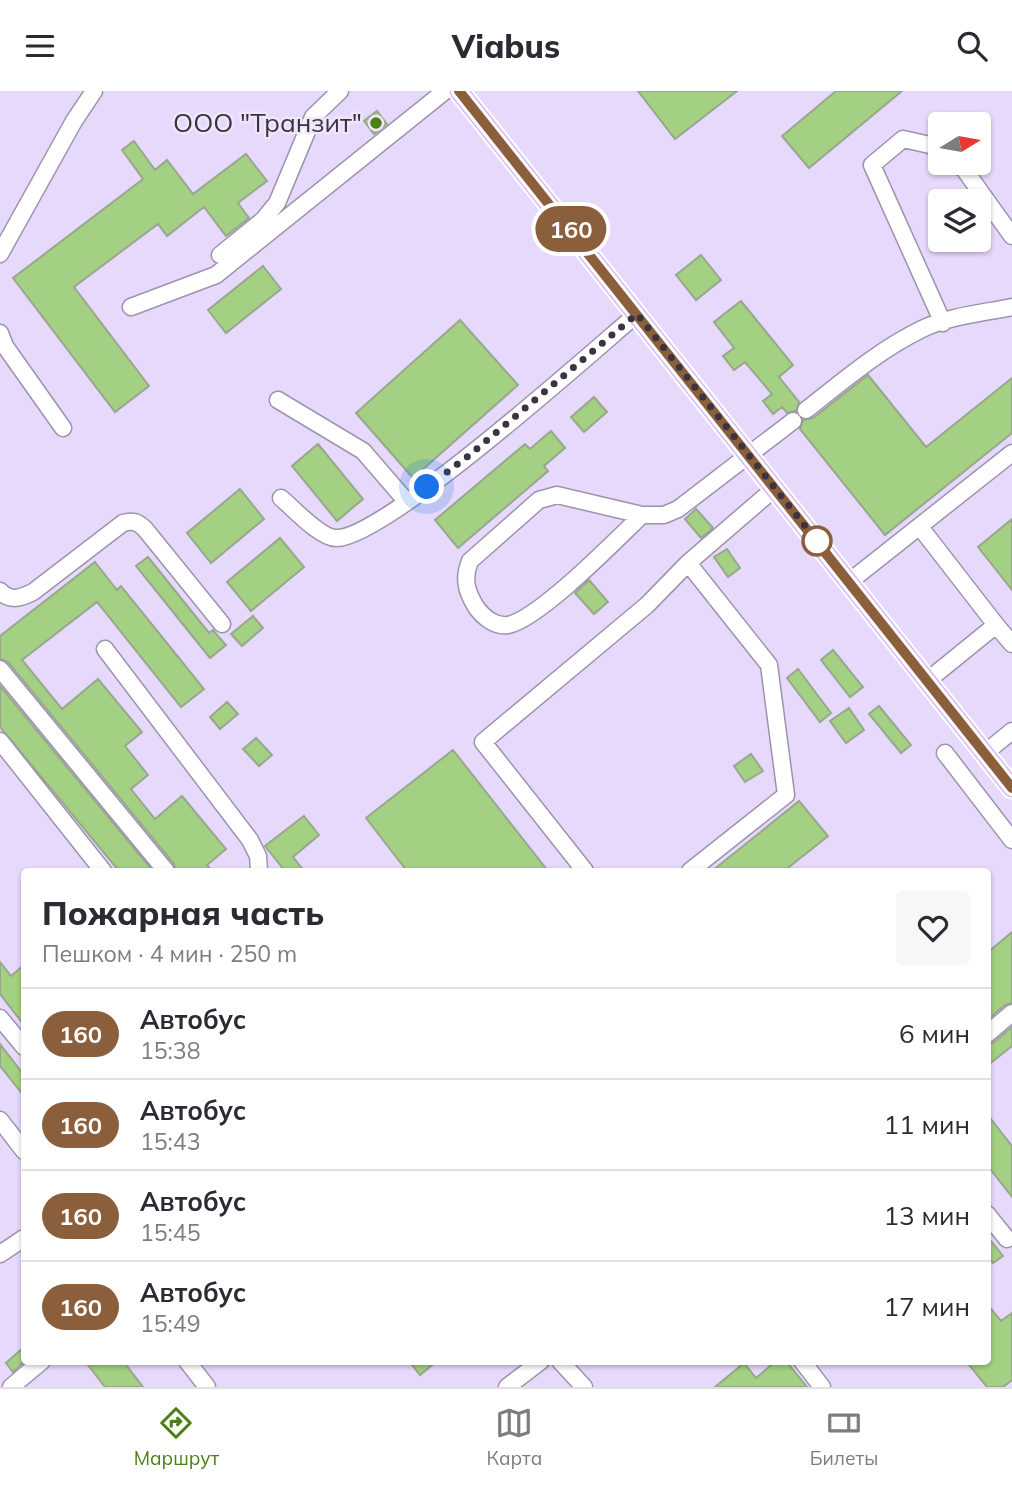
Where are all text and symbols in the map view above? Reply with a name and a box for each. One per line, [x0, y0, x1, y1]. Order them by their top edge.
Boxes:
text: Viabus [452, 26, 560, 66]
icon: menu [21, 27, 59, 65]
icon: search [953, 27, 991, 65]
place label: ООО "Транзит" [173, 106, 362, 139]
north arrow [928, 112, 990, 175]
map controls [928, 112, 991, 252]
marker: ООО "Транзит" [368, 115, 384, 131]
button: layers [928, 189, 991, 252]
line badge: 160 [531, 206, 611, 252]
text: 160 [549, 214, 593, 244]
your location [409, 469, 444, 504]
unlabelled marker [802, 526, 832, 556]
button: heart [896, 891, 970, 965]
text: Пожарная часть [42, 892, 324, 933]
text: Пешком · 4 мин · 250 m [42, 939, 297, 968]
text: Автобус [140, 1003, 246, 1036]
text: 6 мин [899, 1017, 970, 1050]
text: 160 [59, 1019, 102, 1049]
text: 15:38 [140, 1036, 200, 1065]
text: Автобус [140, 1094, 246, 1127]
text: 11 мин [883, 1108, 970, 1141]
text: 160 [59, 1110, 102, 1140]
text: 15:43 [140, 1127, 200, 1156]
text: Автобус [140, 1185, 246, 1218]
text: 13 мин [883, 1199, 970, 1232]
text: 160 [59, 1201, 102, 1231]
text: 15:45 [140, 1218, 200, 1247]
text: Автобус [140, 1276, 246, 1309]
text: 17 мин [883, 1290, 970, 1323]
text: 160 [59, 1292, 102, 1322]
text: 15:49 [140, 1309, 200, 1338]
tab: Маршрут [134, 1404, 219, 1470]
tab: Карта [486, 1404, 542, 1470]
tab: Билеты [810, 1404, 878, 1470]

